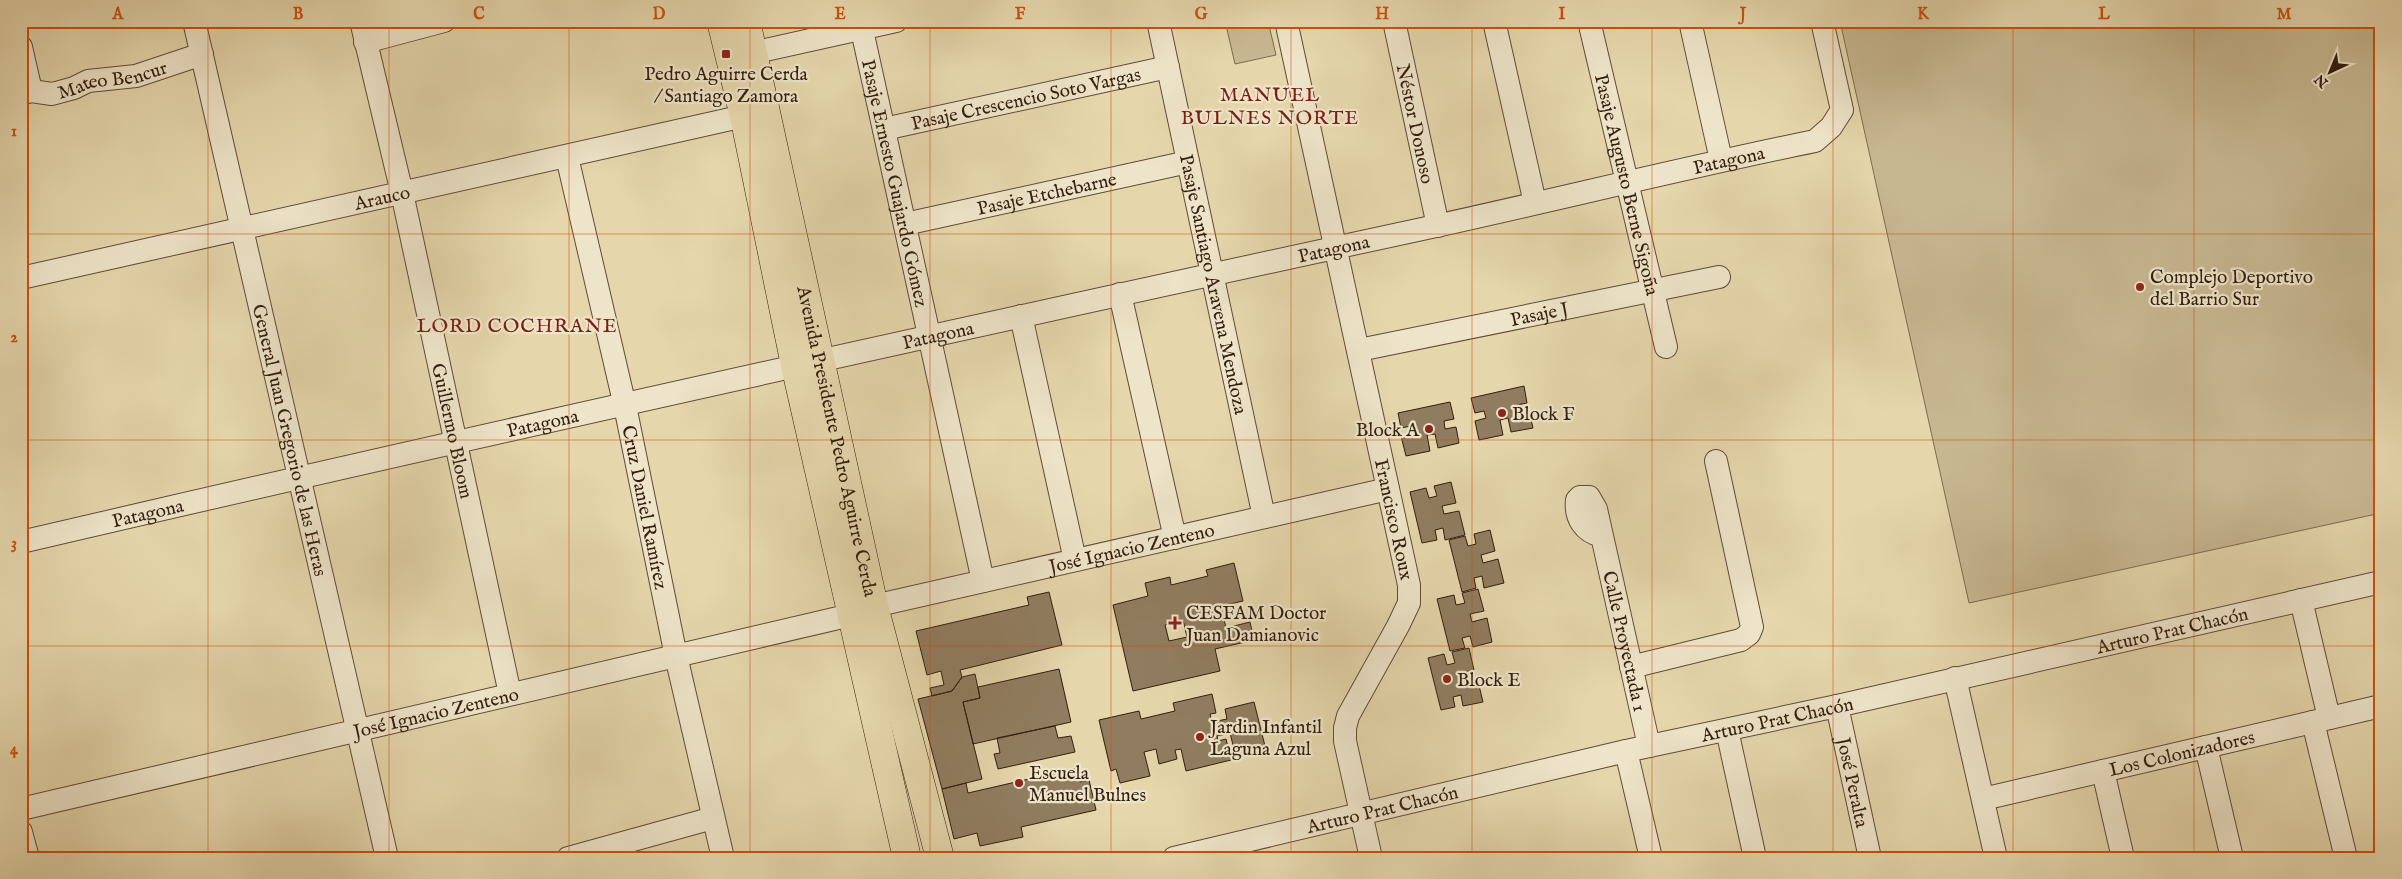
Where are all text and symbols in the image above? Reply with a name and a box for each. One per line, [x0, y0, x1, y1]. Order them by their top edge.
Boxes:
text: A [112, 5, 125, 25]
text: B [293, 5, 304, 25]
text: C [473, 5, 485, 25]
text: D [653, 5, 666, 25]
text: E [834, 5, 846, 25]
text: F [1015, 5, 1026, 25]
text: G [1195, 5, 1208, 25]
text: H [1375, 5, 1389, 25]
text: I [1559, 5, 1566, 25]
text: J [1738, 5, 1747, 25]
text: K [1917, 5, 1930, 25]
text: L [2098, 5, 2110, 25]
text: M [2276, 5, 2292, 25]
marker: Pedro Aguirre Cerda / Santiago Zamora [720, 48, 732, 60]
north arrow [2304, 48, 2354, 98]
street label: Mateo Bencur [55, 56, 171, 106]
street label: Pasaje Ernesto Guajardo Gómez [855, 57, 933, 310]
street label: Néstor Donoso [1390, 62, 1439, 186]
place label: Pedro Aguirre Cerda / Santiago Zamora [644, 63, 809, 109]
street label: Pasaje Crescencio Soto Vargas [909, 63, 1143, 137]
text: N [2311, 70, 2333, 92]
street label: Pasaje Augusto Berne Sigoña [1588, 72, 1664, 299]
district label: MANUEL BULNES NORTE [1181, 83, 1359, 131]
text: 1 [11, 122, 17, 142]
street label: Patagona [1691, 142, 1768, 181]
street label: Pasaje Santiago Aravena Mendoza [1173, 152, 1252, 417]
street label: Pasaje Etchebarne [975, 168, 1119, 222]
street label: Arauco [351, 181, 413, 217]
street label: Patagona [1296, 231, 1373, 270]
place label: Complejo Deportivo del Barrio Sur [2150, 266, 2313, 312]
marker: Complejo Deportivo del Barrio Sur [2134, 281, 2146, 293]
street label: Avenida Presidente Pedro Aguirre Cerda [790, 283, 882, 600]
street label: Pasaje J [1508, 298, 1571, 333]
street label: General Juan Gregorio de las Heras [246, 302, 332, 579]
district label: LORD COCHRANE [416, 314, 618, 339]
street label: Patagona [900, 317, 977, 356]
text: 2 [10, 328, 18, 348]
street label: Guillermo Bloom [425, 361, 478, 501]
place label: Block F [1512, 403, 1574, 427]
street label: Patagona [505, 405, 582, 444]
marker: Block F [1496, 407, 1508, 419]
place label: Block A [1356, 419, 1420, 443]
street label: Cruz Daniel Ramírez [615, 423, 672, 592]
marker: Block A [1423, 423, 1435, 435]
street label: Francisco Roux [1368, 457, 1418, 583]
street label: Patagona [110, 494, 187, 534]
street label: José Ignacio Zenteno [1045, 519, 1217, 580]
text: 3 [11, 534, 17, 554]
street label: Calle Proyectada 1 [1596, 569, 1651, 714]
place label: CESFAM Doctor Juan Damianovic [1184, 602, 1326, 648]
street label: Arturo Prat Chacón [2093, 603, 2251, 661]
marker: CESFAM Doctor Juan Damianovic [1168, 616, 1182, 630]
place label: Block E [1457, 669, 1521, 693]
marker: Block E [1441, 673, 1453, 685]
street label: José Ignacio Zenteno [349, 683, 521, 745]
street label: Arturo Prat Chacón [1698, 693, 1856, 749]
place label: Jardin Infantil Laguna Azul [1208, 716, 1323, 762]
street label: Los Colonizadores [2107, 726, 2257, 783]
marker: Jardin Infantil Laguna Azul [1194, 731, 1206, 743]
street label: José Peralta [1830, 733, 1873, 831]
text: 4 [10, 740, 19, 760]
place label: Escuela Manuel Bulnes [1029, 762, 1146, 808]
marker: Escuela Manuel Bulnes [1013, 777, 1025, 789]
street label: Arturo Prat Chacón [1304, 781, 1461, 840]

